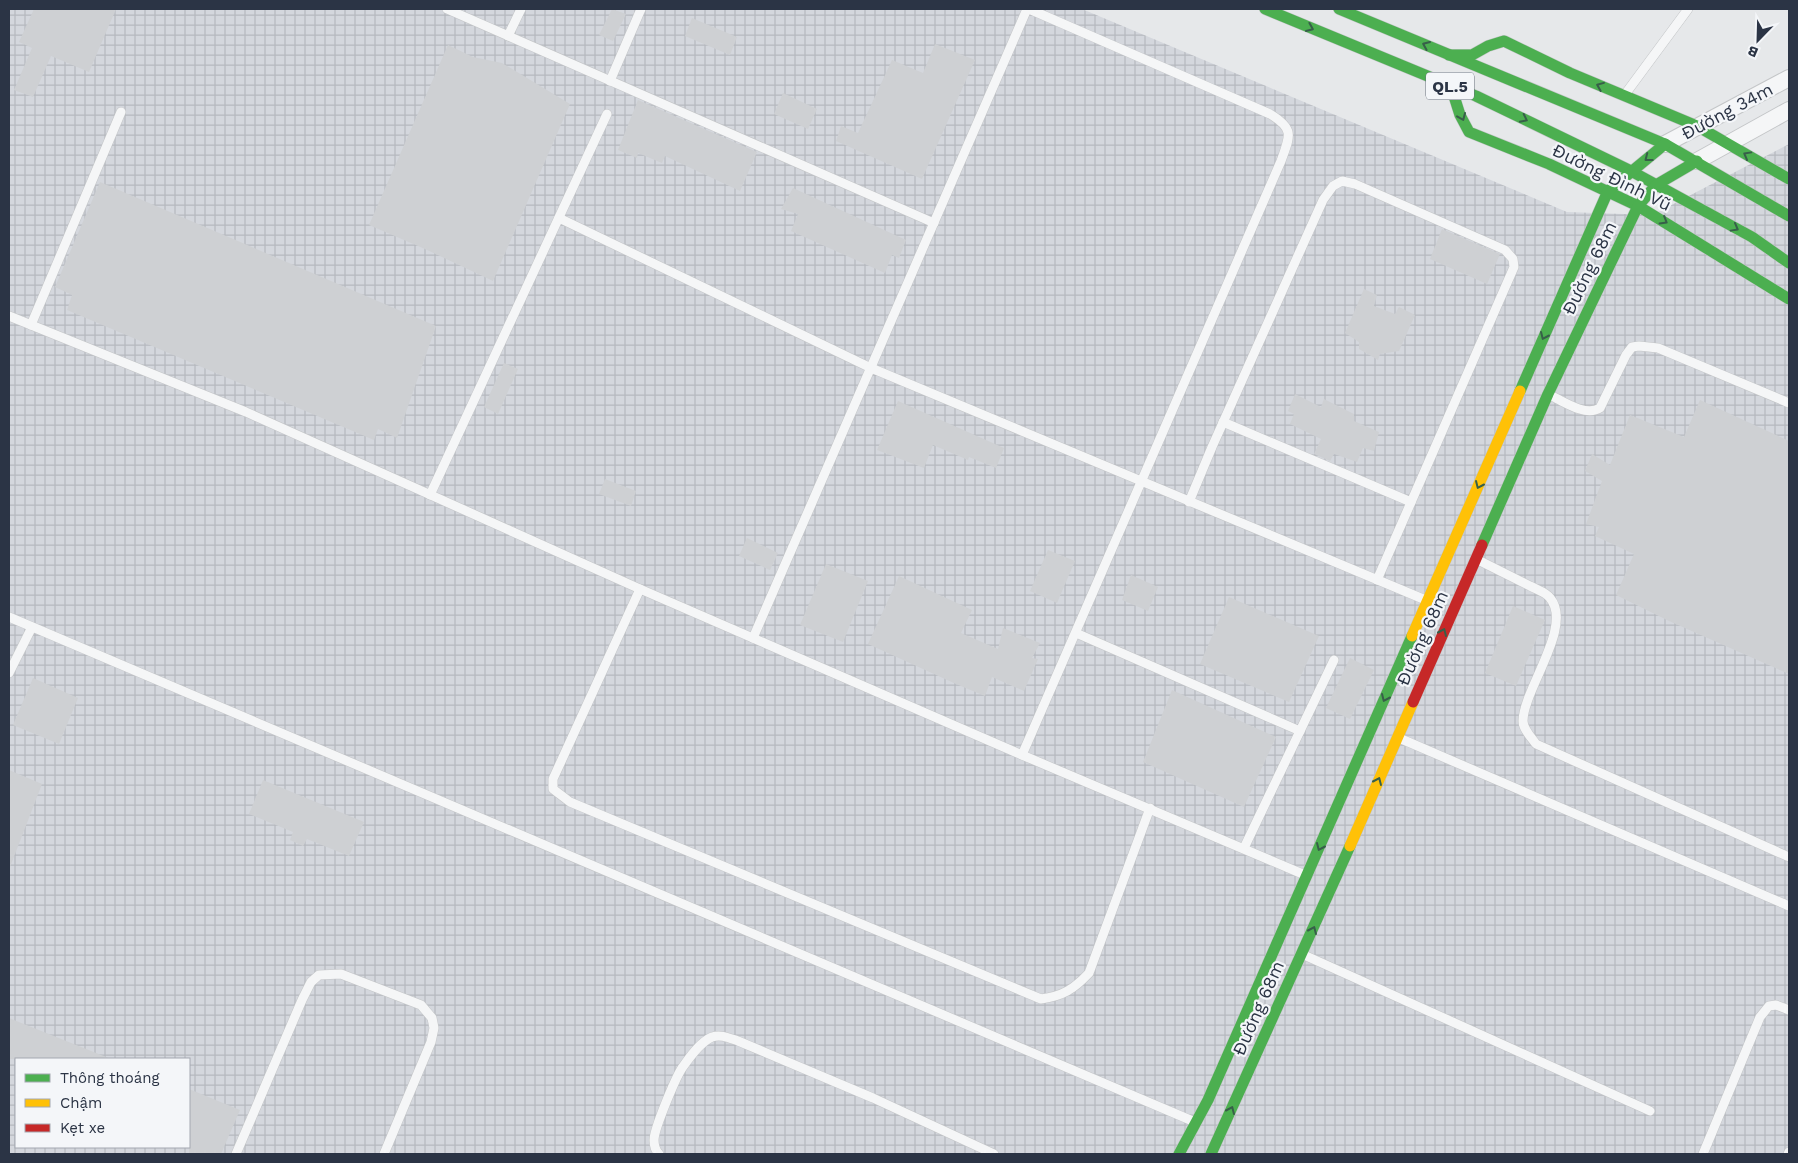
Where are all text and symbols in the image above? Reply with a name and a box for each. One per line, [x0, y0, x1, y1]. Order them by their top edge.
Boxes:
north arrow [1733, 15, 1783, 65]
one-way arrow [1305, 21, 1314, 32]
one-way arrow [1422, 41, 1431, 52]
text: B [1745, 43, 1760, 61]
road number: QL.5 [1426, 72, 1474, 100]
street label: Đường 34m [1678, 78, 1776, 144]
one-way arrow [1596, 81, 1605, 92]
one-way arrow [1455, 112, 1466, 121]
one-way arrow [1518, 113, 1527, 123]
street label: Đường Đình Vũ [1549, 139, 1675, 215]
one-way arrow [1743, 151, 1752, 161]
one-way arrow [1644, 152, 1654, 161]
one-way arrow [1659, 215, 1668, 225]
street label: Đường 68m [1557, 218, 1621, 318]
one-way arrow [1730, 222, 1739, 232]
one-way arrow [1540, 331, 1551, 340]
one-way arrow [1474, 480, 1485, 489]
street label: Đường 68m [1392, 587, 1452, 689]
one-way arrow [1437, 628, 1448, 637]
one-way arrow [1381, 693, 1392, 702]
one-way arrow [1372, 777, 1383, 786]
one-way arrow [1316, 842, 1327, 851]
one-way arrow [1306, 926, 1317, 935]
street label: Đường 68m [1228, 957, 1288, 1059]
legend [15, 1058, 190, 1148]
text: Thông thoáng [60, 1069, 159, 1087]
text: Chậm [60, 1094, 102, 1112]
one-way arrow [1225, 1106, 1236, 1115]
text: Kẹt xe [60, 1119, 105, 1137]

